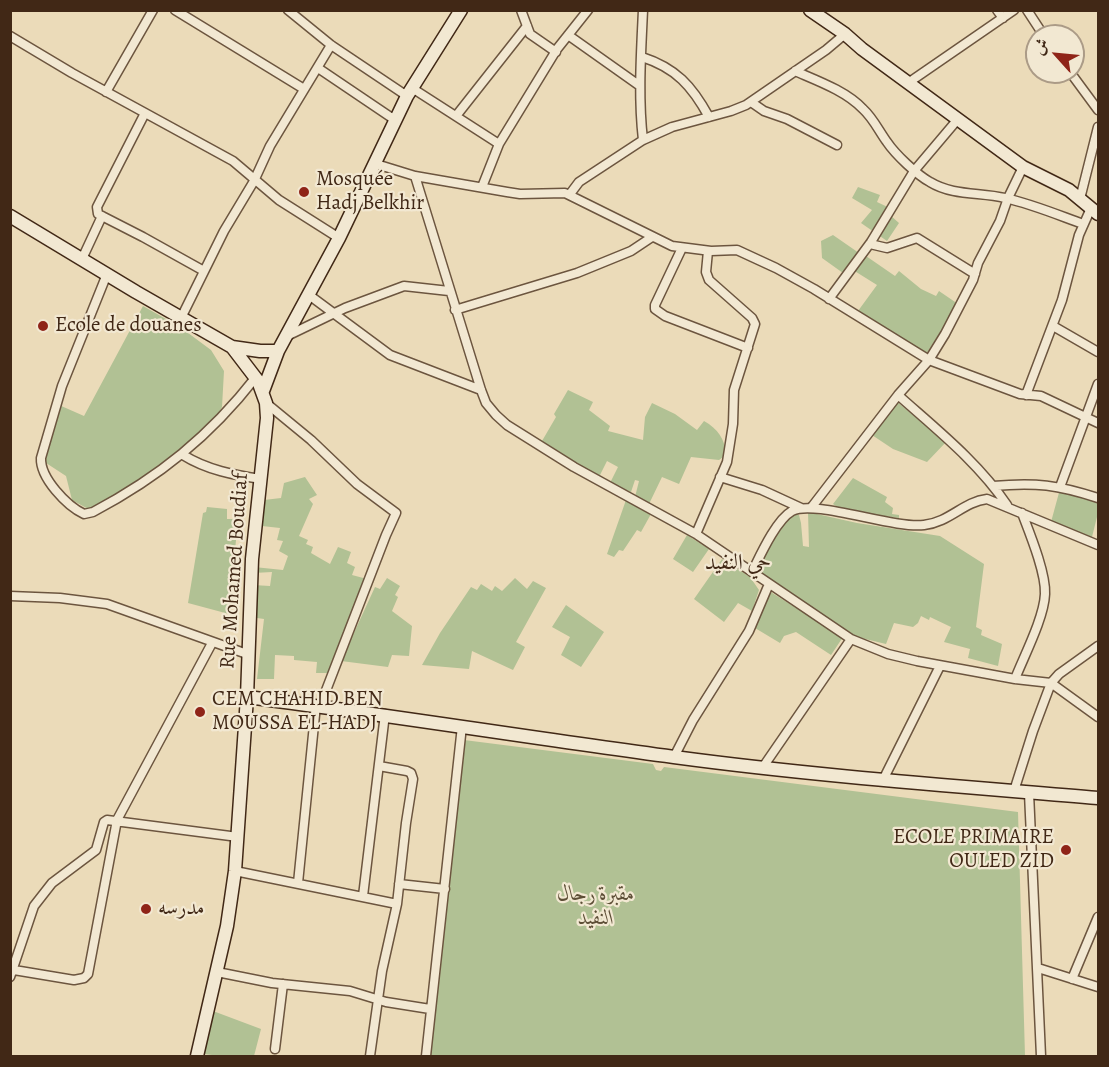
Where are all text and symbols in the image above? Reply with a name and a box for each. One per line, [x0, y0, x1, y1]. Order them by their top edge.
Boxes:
north arrow [1025, 24, 1085, 84]
text: ش [1027, 35, 1054, 59]
place label: Mosquée Hadj Belkhir [316, 167, 424, 217]
marker: Mosquée Hadj Belkhir [297, 185, 311, 199]
place label: Ecole de douanes [55, 313, 202, 339]
marker: Ecole de douanes [36, 319, 50, 333]
street label: Rue Mohamed Boudiaf [216, 472, 254, 670]
district label: حي النفيد [705, 551, 771, 577]
place label: CEM CHAHID BEN MOUSSA EL-HADJ [212, 687, 383, 737]
marker: CEM CHAHID BEN MOUSSA EL-HADJ [193, 705, 207, 719]
place label: ECOLE PRIMAIRE OULED ZID [893, 825, 1054, 875]
marker: ECOLE PRIMAIRE OULED ZID [1059, 843, 1073, 857]
park label: مقبرة رجال النفيد [557, 882, 635, 932]
place label: مدرسه [158, 896, 204, 922]
marker: مدرسه [139, 902, 153, 916]

